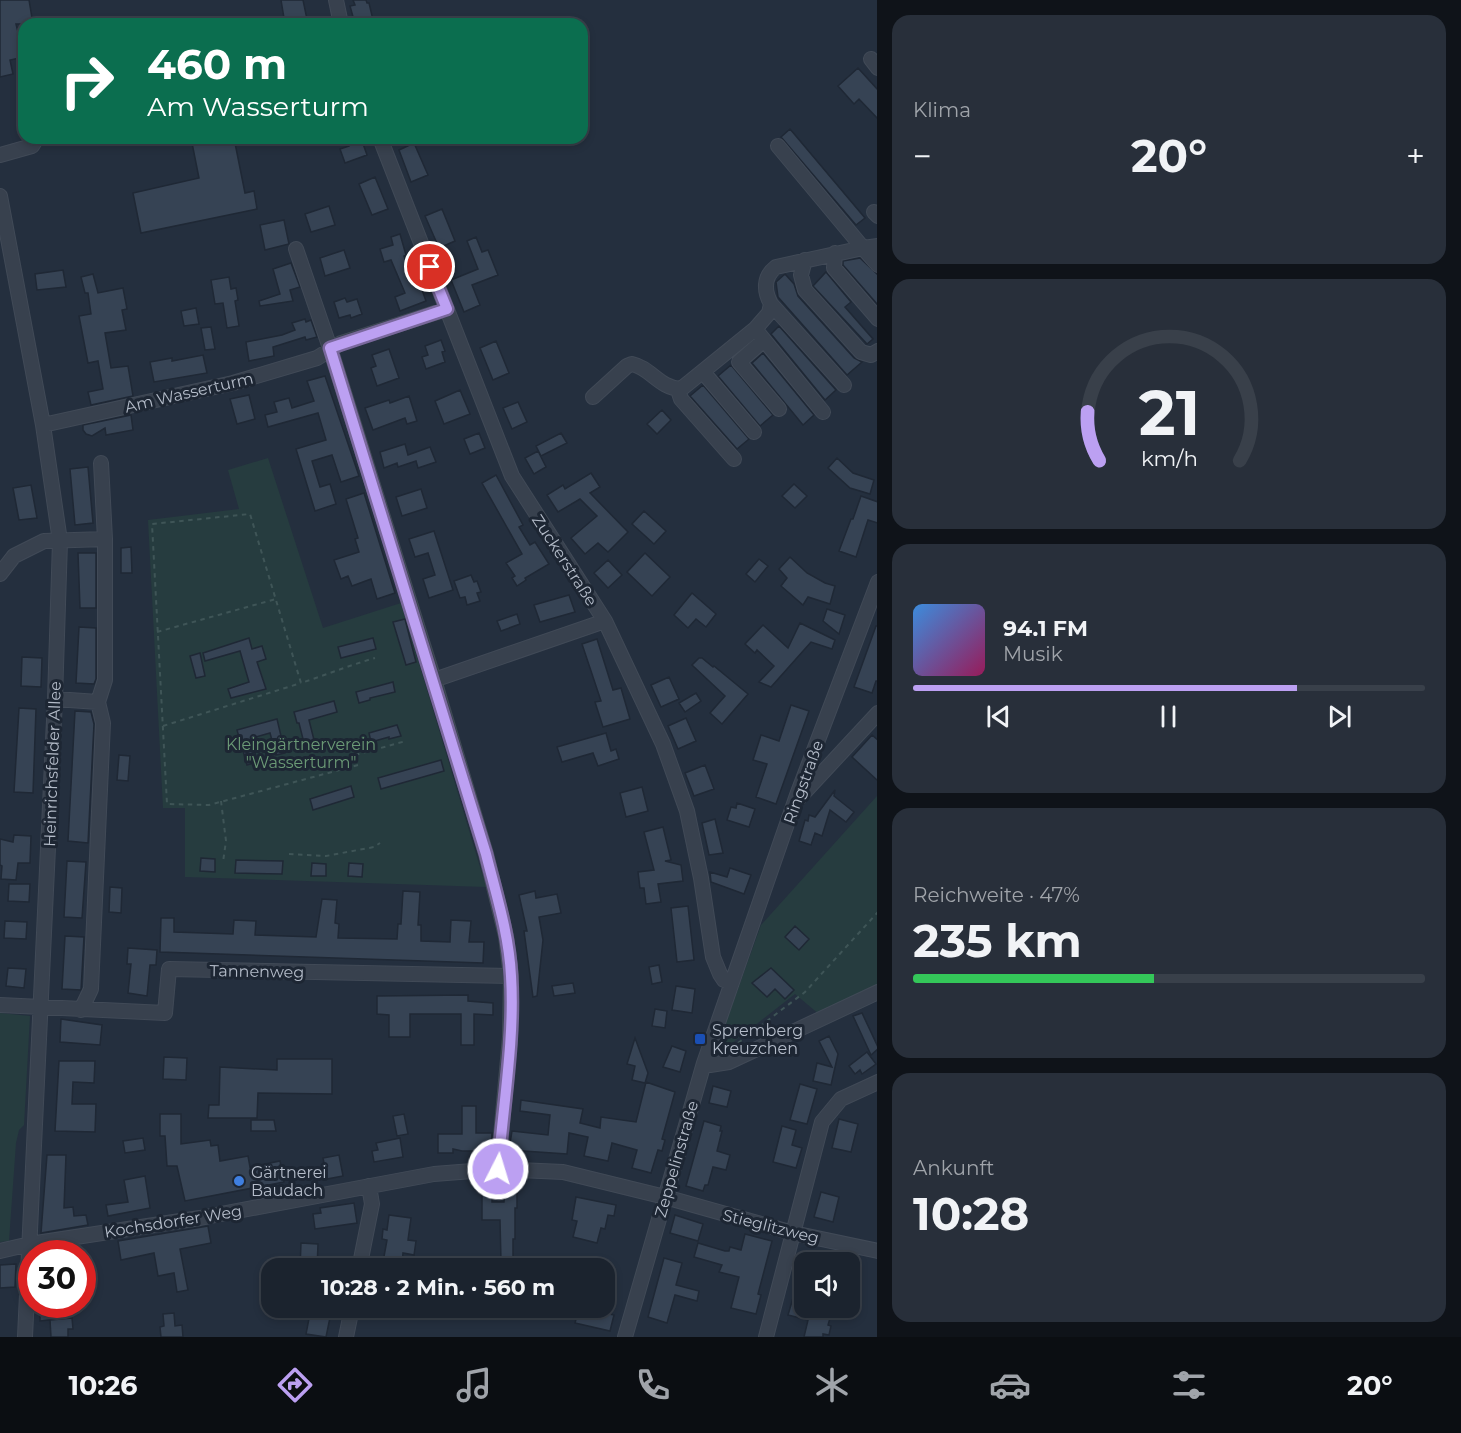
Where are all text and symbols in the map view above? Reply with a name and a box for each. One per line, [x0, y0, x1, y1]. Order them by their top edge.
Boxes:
text: 460 m [147, 38, 287, 90]
icon: right [48, 42, 126, 120]
text: Am Wasserturm [147, 90, 369, 123]
text: Klima [913, 98, 971, 122]
text: 20° [1131, 128, 1207, 183]
text: − [913, 136, 932, 176]
text: + [1406, 136, 1425, 176]
pin [404, 241, 455, 292]
icon: arrive [413, 250, 446, 283]
street label: Am Wasserturm [123, 368, 255, 417]
text: 21 [1138, 375, 1200, 451]
text: km/h [1140, 446, 1198, 472]
street label: Zuckerstraße [528, 511, 601, 610]
text: 94.1 FM [1003, 615, 1088, 642]
text: Musik [1003, 642, 1063, 666]
street label: Heinrichsfelder Allee [40, 681, 65, 847]
icon: previous [982, 700, 1015, 733]
icon: pause [1152, 700, 1185, 733]
icon: next [1323, 700, 1356, 733]
park label: Kleingärtnerverein "Wasserturm" [226, 735, 376, 772]
street label: Ringstraße [780, 738, 827, 827]
text: Reichweite · 47% [913, 883, 1080, 907]
text: 235 km [913, 913, 1082, 968]
street label: Tannenweg [210, 961, 304, 982]
place label: Spremberg Kreuzchen [712, 1021, 803, 1058]
marker: Spremberg Kreuzchen [693, 1032, 707, 1046]
street label: Zeppelinstraße [651, 1099, 702, 1220]
position arrow [466, 1137, 530, 1201]
text: Ankunft [913, 1156, 994, 1180]
place label: Gärtnerei Baudach [251, 1163, 327, 1200]
marker: Gärtnerei Baudach [232, 1174, 246, 1188]
text: 10:28 [913, 1186, 1029, 1241]
street label: Kochsdorfer Weg [103, 1201, 243, 1242]
street label: Stieglitzweg [721, 1205, 821, 1248]
speed limit sign: 30 [18, 1240, 96, 1318]
map controls [794, 1252, 860, 1318]
button: sound [794, 1252, 860, 1318]
text: 10:28 · 2 Min. · 560 m [321, 1274, 555, 1301]
icon: directions [274, 1364, 316, 1406]
icon: music [453, 1364, 495, 1406]
icon: phone [632, 1364, 674, 1406]
icon: climate [811, 1364, 853, 1406]
icon: car [989, 1364, 1031, 1406]
icon: filters [1168, 1364, 1210, 1406]
text: 10:26 [68, 1369, 138, 1402]
text: 20° [1347, 1369, 1393, 1402]

